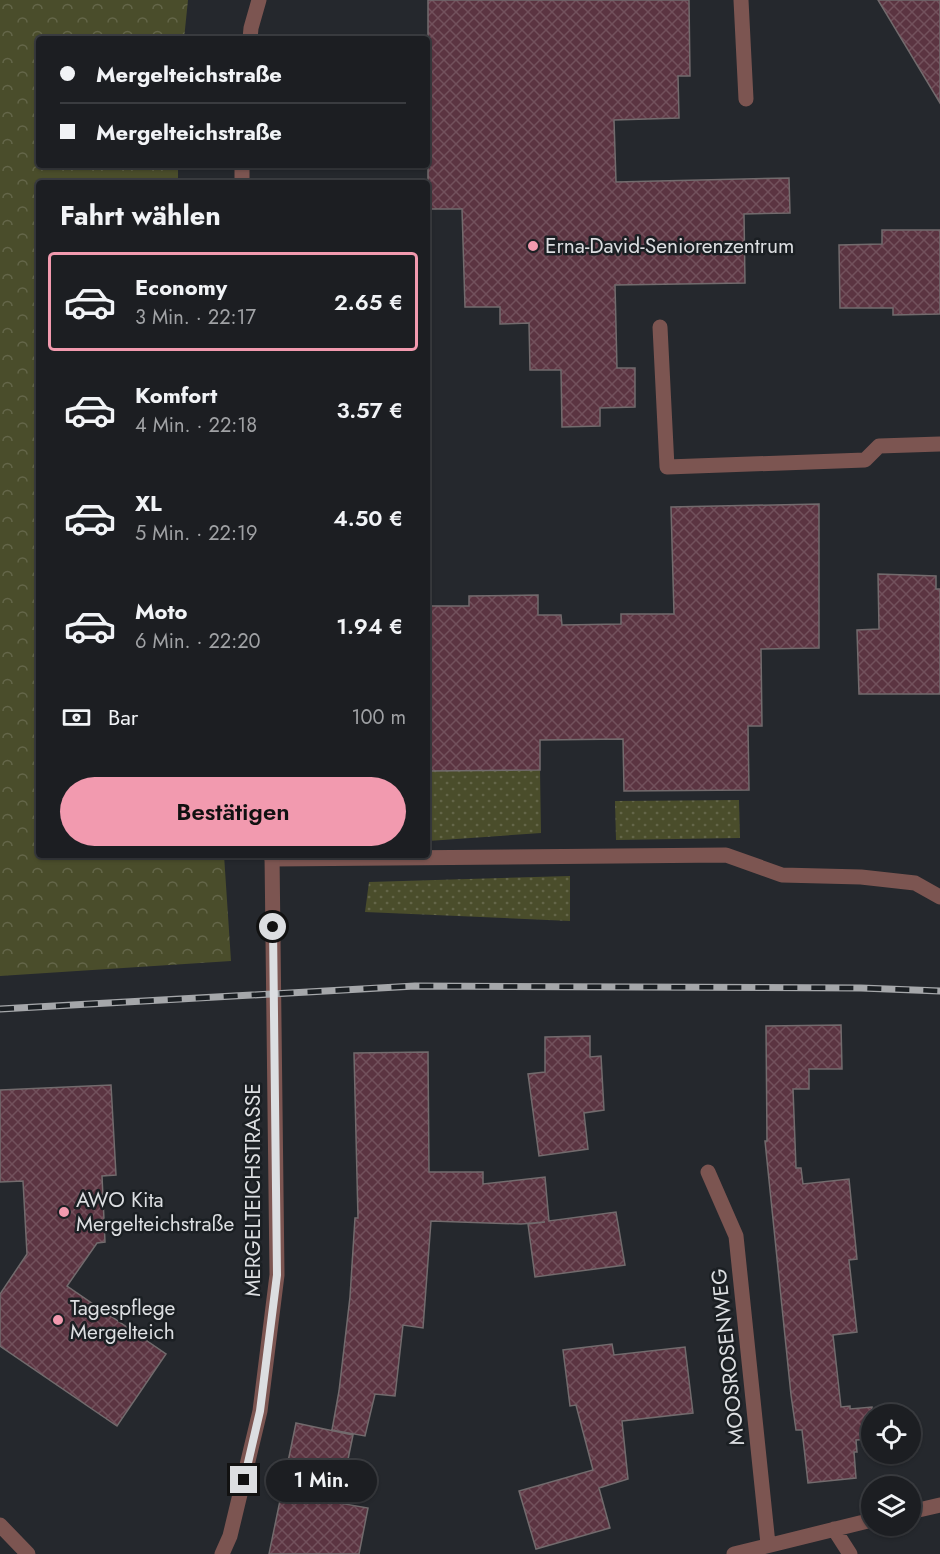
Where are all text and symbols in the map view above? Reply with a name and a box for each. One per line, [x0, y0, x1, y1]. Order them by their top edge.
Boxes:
text: Mergelteichstraße [96, 58, 282, 90]
text: Mergelteichstraße [96, 116, 282, 148]
text: Fahrt wählen [60, 196, 221, 235]
place label: Erna-David-Seniorenzentrum [545, 231, 794, 261]
marker: Erna-David-Seniorenzentrum [526, 239, 540, 253]
text: Economy [135, 271, 227, 303]
icon: car [63, 275, 117, 329]
text: 2.65 € [334, 286, 403, 318]
text: 3 Min. · 22:17 [135, 303, 256, 332]
text: Komfort [135, 379, 217, 411]
icon: car [63, 383, 117, 437]
text: 3.57 € [336, 394, 403, 426]
text: 4 Min. · 22:18 [135, 411, 257, 440]
text: XL [135, 487, 162, 519]
icon: car [63, 491, 117, 545]
text: 4.50 € [333, 502, 403, 534]
text: 5 Min. · 22:19 [135, 519, 257, 548]
text: Moto [135, 595, 188, 627]
icon: car [63, 599, 117, 653]
text: 1.94 € [336, 610, 403, 642]
text: 6 Min. · 22:20 [135, 627, 261, 656]
icon: cash [60, 701, 93, 734]
text: Bar [108, 701, 138, 733]
text: 100 m [351, 703, 406, 732]
button: Bestätigen [60, 777, 406, 846]
route start [259, 913, 286, 940]
street label: MERGELTEICHSTRASSE [238, 1083, 268, 1297]
place label: AWO Kita Mergelteichstraße [76, 1185, 234, 1239]
marker: AWO Kita Mergelteichstraße [57, 1205, 71, 1219]
street label: MOOSROSENWEG [704, 1267, 752, 1447]
place label: Tagespflege Mergelteich [70, 1293, 176, 1347]
marker: Tagespflege Mergelteich [51, 1313, 65, 1327]
map controls [861, 1404, 921, 1536]
button: locate [861, 1404, 921, 1464]
callout: 1 Min. [265, 1459, 376, 1501]
route end [230, 1466, 257, 1493]
text: 1 Min. [293, 1466, 350, 1495]
button: layers [861, 1476, 921, 1536]

